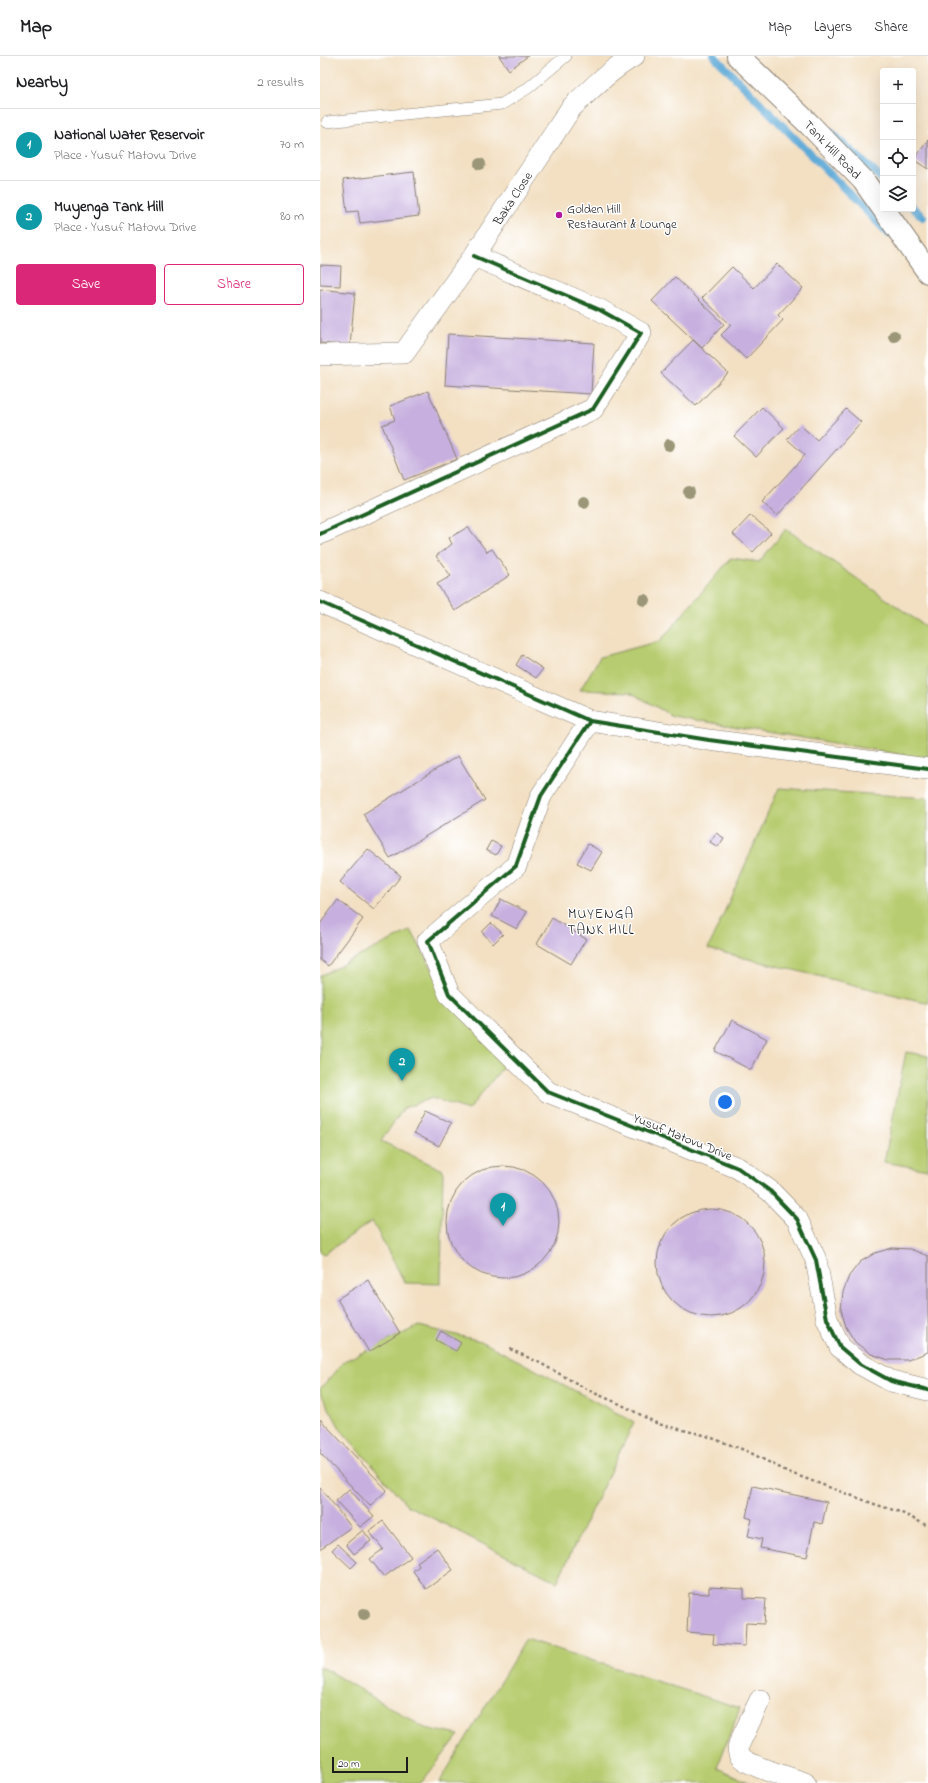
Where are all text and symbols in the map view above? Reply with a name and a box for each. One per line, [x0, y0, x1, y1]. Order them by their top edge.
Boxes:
text: Map [20, 14, 52, 41]
text: Map [768, 17, 792, 38]
text: Layers [814, 17, 852, 38]
text: Share [874, 17, 908, 38]
map controls [880, 68, 916, 212]
button: + [880, 68, 916, 104]
text: Nearby [16, 70, 68, 95]
text: 2 results [257, 73, 304, 92]
button: − [880, 104, 916, 140]
street label: Tank Hill Road [799, 116, 865, 184]
text: National Water Reservoir [54, 124, 204, 146]
text: 1 [27, 135, 31, 154]
text: 70 m [280, 135, 304, 154]
button: locate [880, 140, 916, 176]
text: Place · Yusuf Matovu Drive [54, 146, 196, 165]
street label: Baka Close [488, 168, 538, 230]
button: layers [880, 176, 916, 212]
text: Muyenga Tank Hill [54, 196, 164, 218]
place label: Golden Hill Restaurant & Lounge [567, 200, 677, 235]
text: 2 [26, 207, 32, 226]
text: 80 m [280, 207, 304, 226]
marker: Golden Hill Restaurant & Lounge [554, 210, 564, 220]
text: Place · Yusuf Matovu Drive [54, 218, 196, 237]
button: Save [16, 264, 156, 305]
button: Share [164, 264, 304, 305]
district label: MUYENGA TANK HILL [567, 904, 635, 941]
pin: 2 [389, 1048, 415, 1081]
your location [715, 1092, 735, 1112]
street label: Yusuf Matovu Drive [630, 1109, 735, 1166]
pin: 1 [490, 1193, 516, 1226]
scale bar [332, 1755, 408, 1774]
text: 20 m [338, 1756, 360, 1772]

